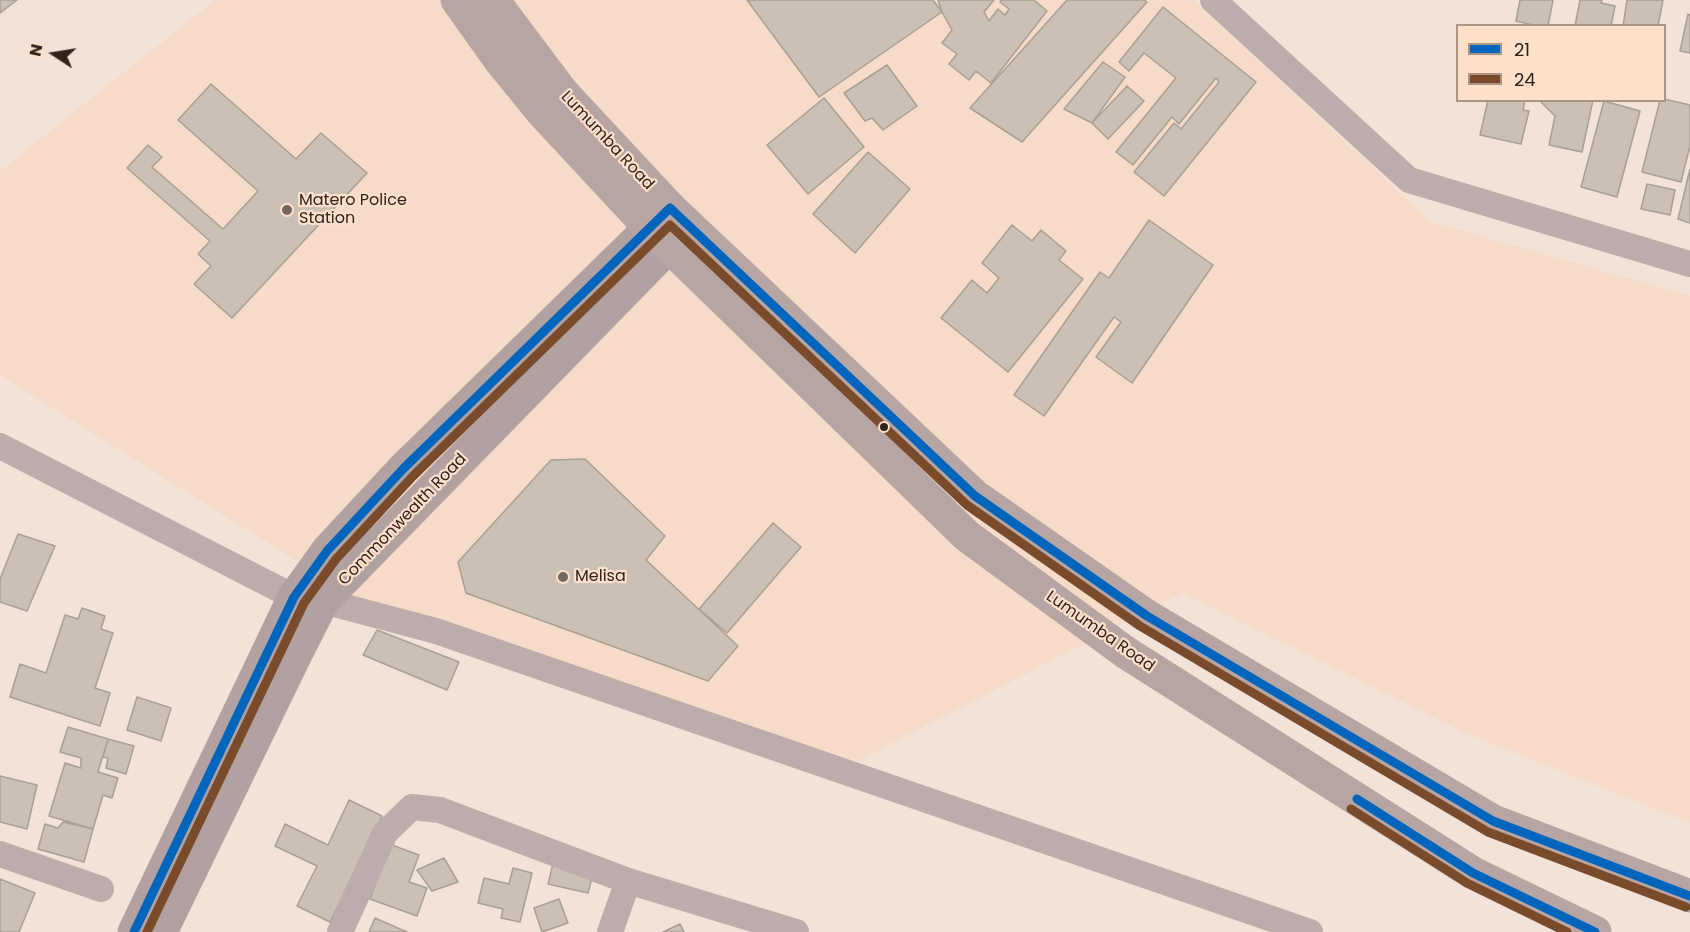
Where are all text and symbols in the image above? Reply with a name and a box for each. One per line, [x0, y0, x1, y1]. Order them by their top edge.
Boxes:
north arrow [24, 24, 84, 84]
legend [1456, 24, 1666, 102]
text: 21 [1514, 37, 1530, 62]
text: N [23, 42, 48, 58]
text: 24 [1514, 67, 1536, 92]
street label: Lumumba Road [556, 88, 658, 194]
place label: Matero Police Station [299, 191, 407, 229]
marker: Matero Police Station [280, 203, 294, 217]
unlabelled marker [878, 421, 890, 433]
street label: Commonwealth Road [335, 450, 471, 590]
place label: Melisa [575, 567, 626, 587]
marker: Melisa [556, 570, 570, 584]
street label: Lumumba Road [1042, 587, 1158, 677]

